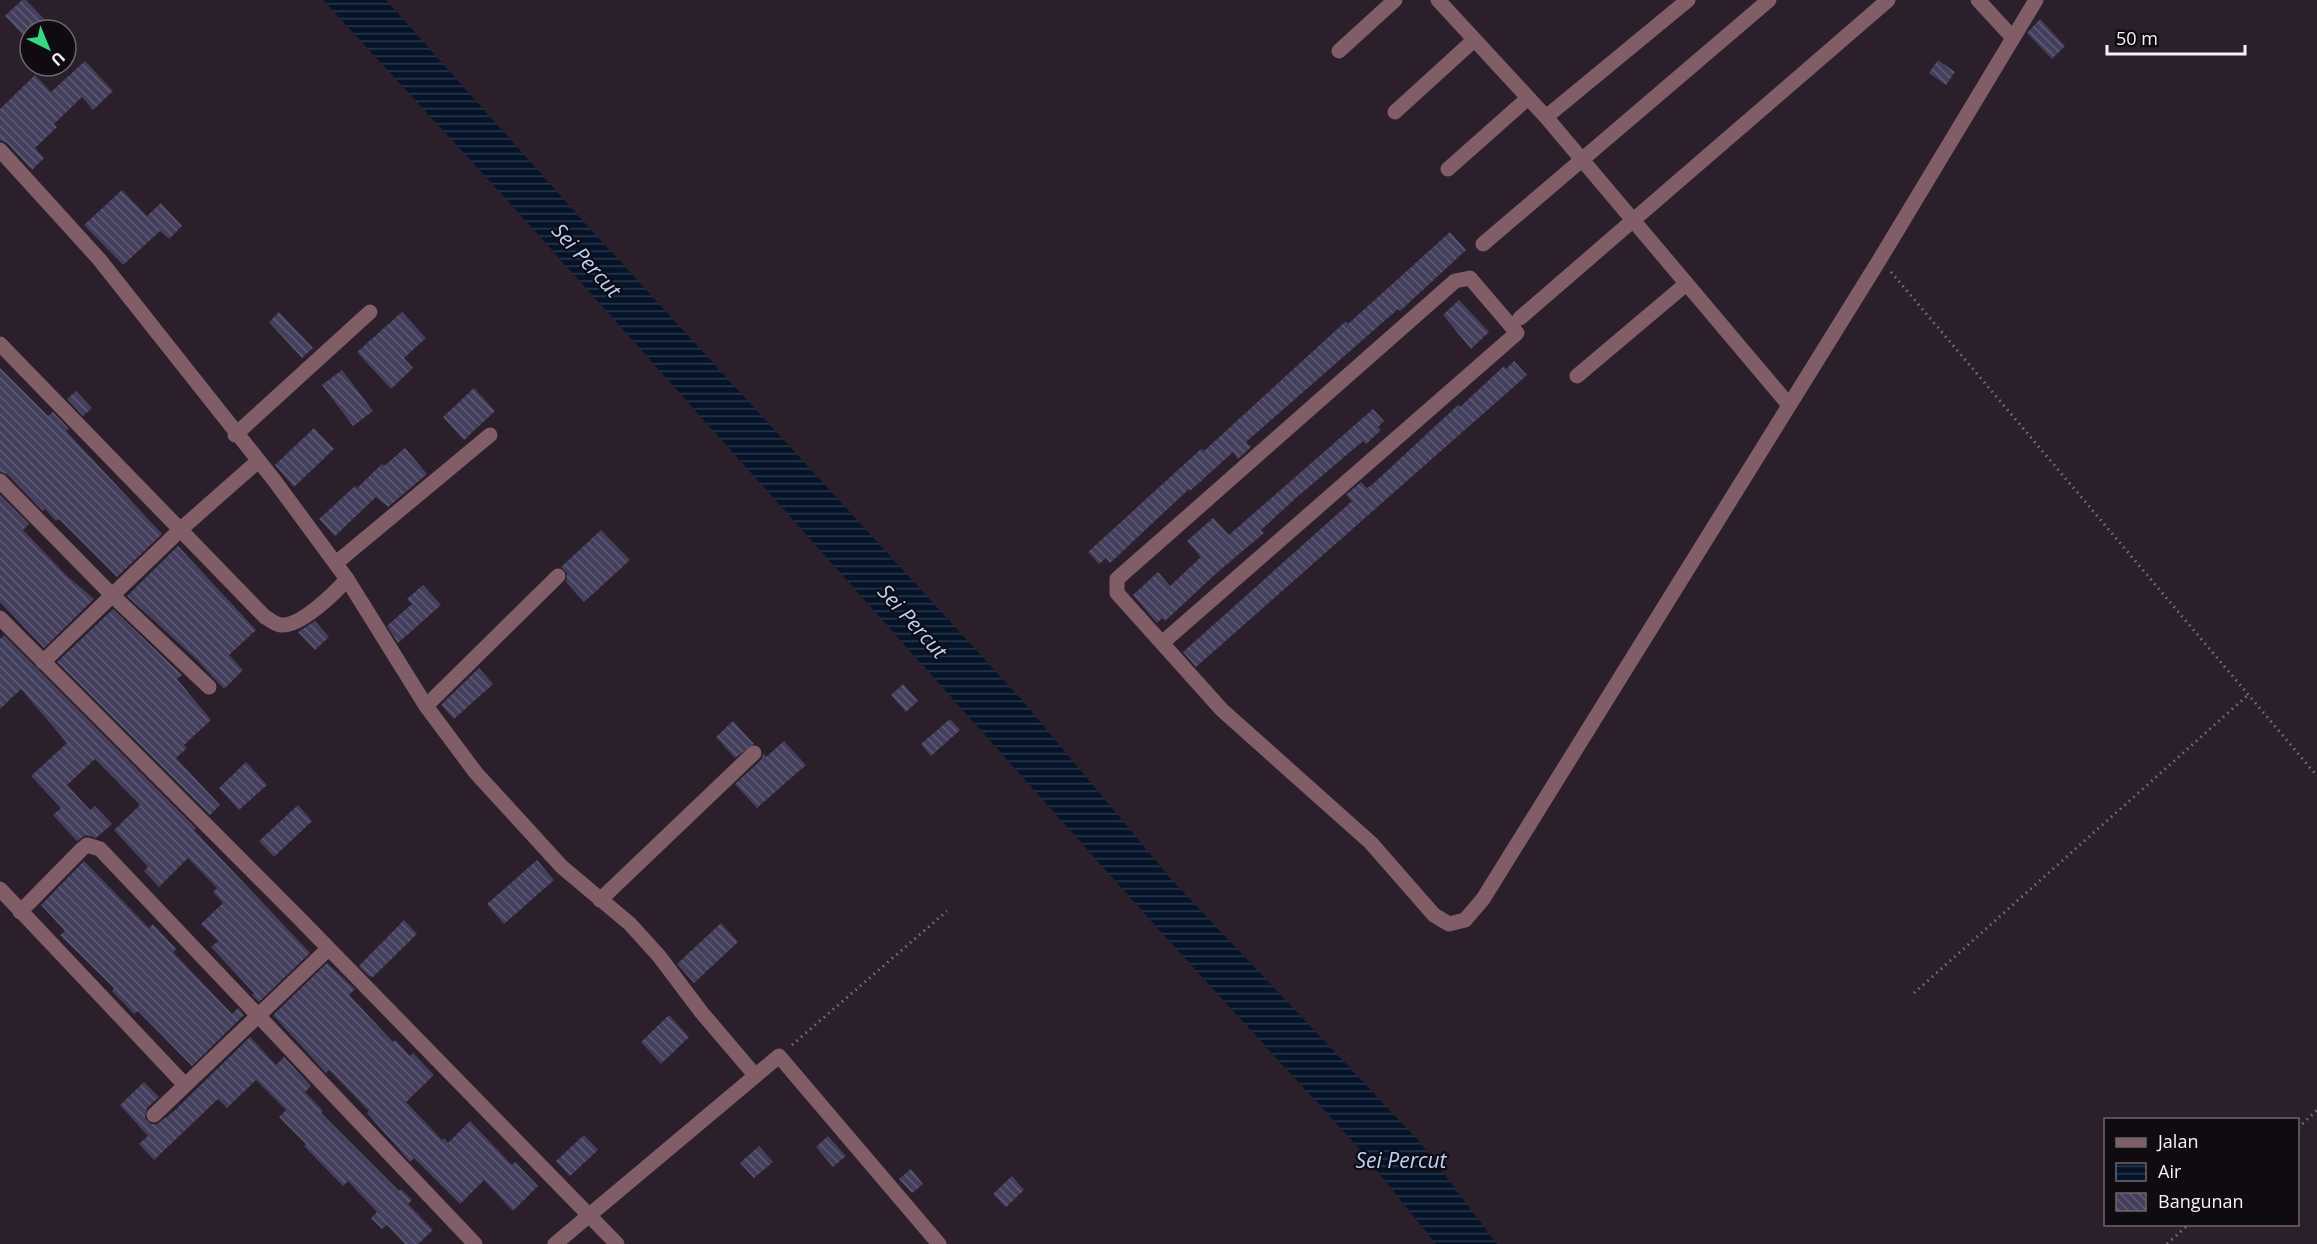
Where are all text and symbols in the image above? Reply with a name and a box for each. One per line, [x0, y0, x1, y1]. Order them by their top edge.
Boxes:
north arrow [18, 18, 78, 78]
scale bar [2107, 18, 2245, 56]
text: 50 m [2116, 26, 2158, 50]
text: U [46, 47, 70, 71]
water label: Sei Percut [546, 217, 629, 304]
water label: Sei Percut [872, 578, 955, 665]
legend [2104, 1118, 2299, 1226]
text: Jalan [2156, 1129, 2198, 1153]
water label: Sei Percut [1356, 1146, 1448, 1174]
text: Air [2158, 1159, 2182, 1183]
text: Bangunan [2158, 1189, 2244, 1213]

